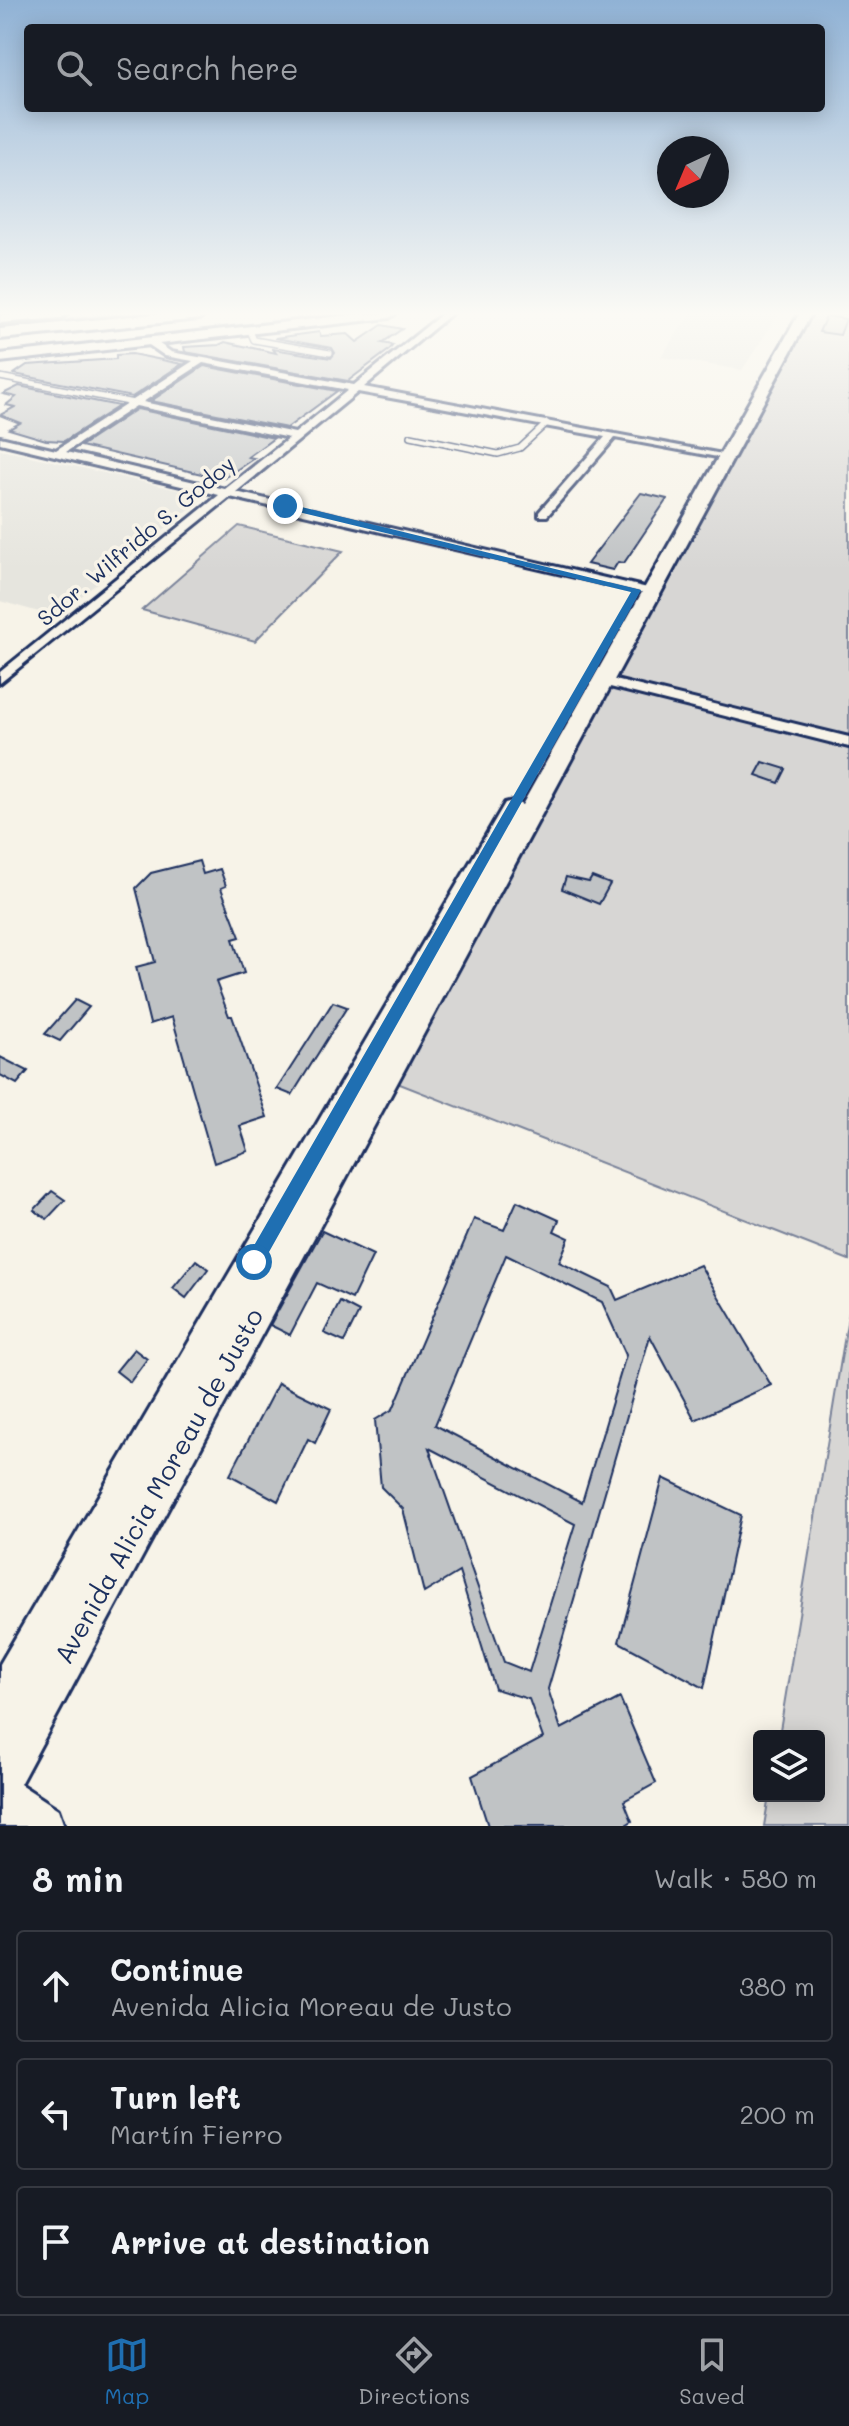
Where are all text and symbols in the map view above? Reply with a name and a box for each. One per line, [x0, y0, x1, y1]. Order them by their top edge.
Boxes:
search box [24, 24, 825, 112]
icon: search [52, 46, 96, 90]
text: Search here [116, 48, 299, 88]
north arrow [657, 136, 729, 208]
street label: Sdor. Wilfrido S. Godoy [31, 449, 241, 632]
route end [267, 488, 303, 524]
route start [236, 1244, 272, 1280]
street label: Avenida Alicia Moreau de Justo [46, 1302, 270, 1669]
map controls [753, 1730, 825, 1802]
button: layers [753, 1730, 825, 1802]
text: 8 min [32, 1856, 123, 1901]
text: Walk · 580 m [654, 1861, 817, 1895]
text: Continue [110, 1949, 243, 1989]
icon: ahead [34, 1964, 78, 2008]
text: 380 m [739, 1969, 815, 2003]
text: Avenida Alicia Moreau de Justo [110, 1989, 512, 2023]
text: Turn left [110, 2077, 241, 2117]
icon: left [34, 2092, 78, 2136]
text: 200 m [739, 2097, 815, 2131]
text: Martín Fierro [110, 2117, 282, 2151]
icon: arrive [34, 2220, 78, 2264]
text: Arrive at destination [110, 2222, 430, 2262]
tab: Map [105, 2333, 149, 2410]
tab: Directions [358, 2333, 470, 2410]
tab: Saved [679, 2333, 744, 2410]

